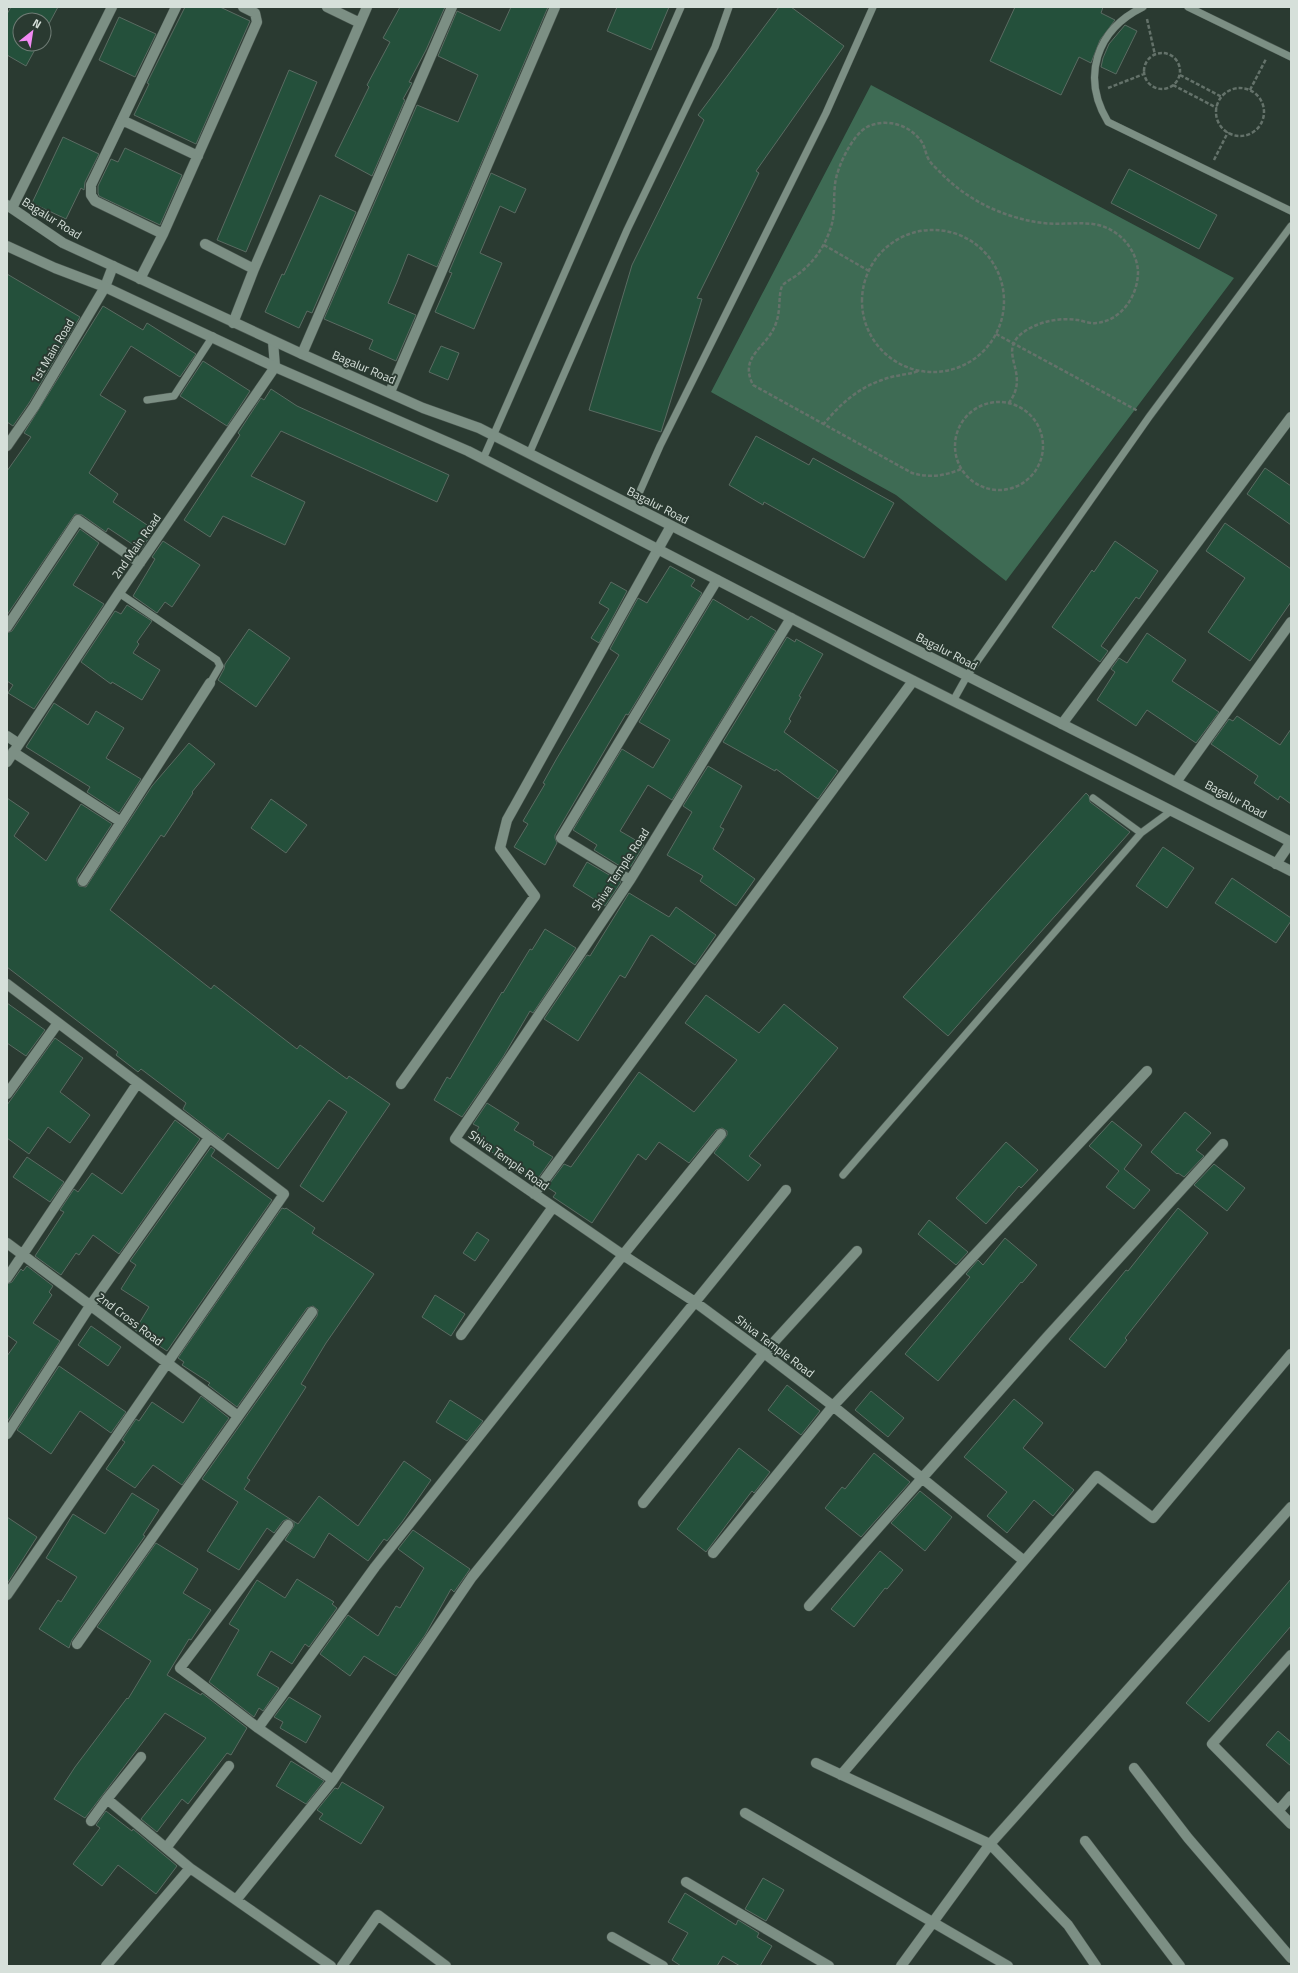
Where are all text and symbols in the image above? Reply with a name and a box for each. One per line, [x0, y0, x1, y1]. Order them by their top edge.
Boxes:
north arrow [12, 12, 52, 52]
text: N [30, 15, 44, 32]
street label: Bagalur Road [18, 192, 86, 244]
street label: 1st Main Road [25, 315, 79, 387]
street label: Bagalur Road [329, 345, 399, 389]
street label: Bagalur Road [624, 481, 692, 529]
street label: 2nd Main Road [106, 509, 166, 583]
street label: Bagalur Road [913, 627, 981, 675]
street label: Bagalur Road [1202, 775, 1270, 823]
street label: Shiva Temple Road [586, 824, 654, 914]
street label: Shiva Temple Road [465, 1125, 553, 1195]
street label: 2nd Cross Road [93, 1288, 167, 1350]
street label: Shiva Temple Road [731, 1310, 819, 1382]

